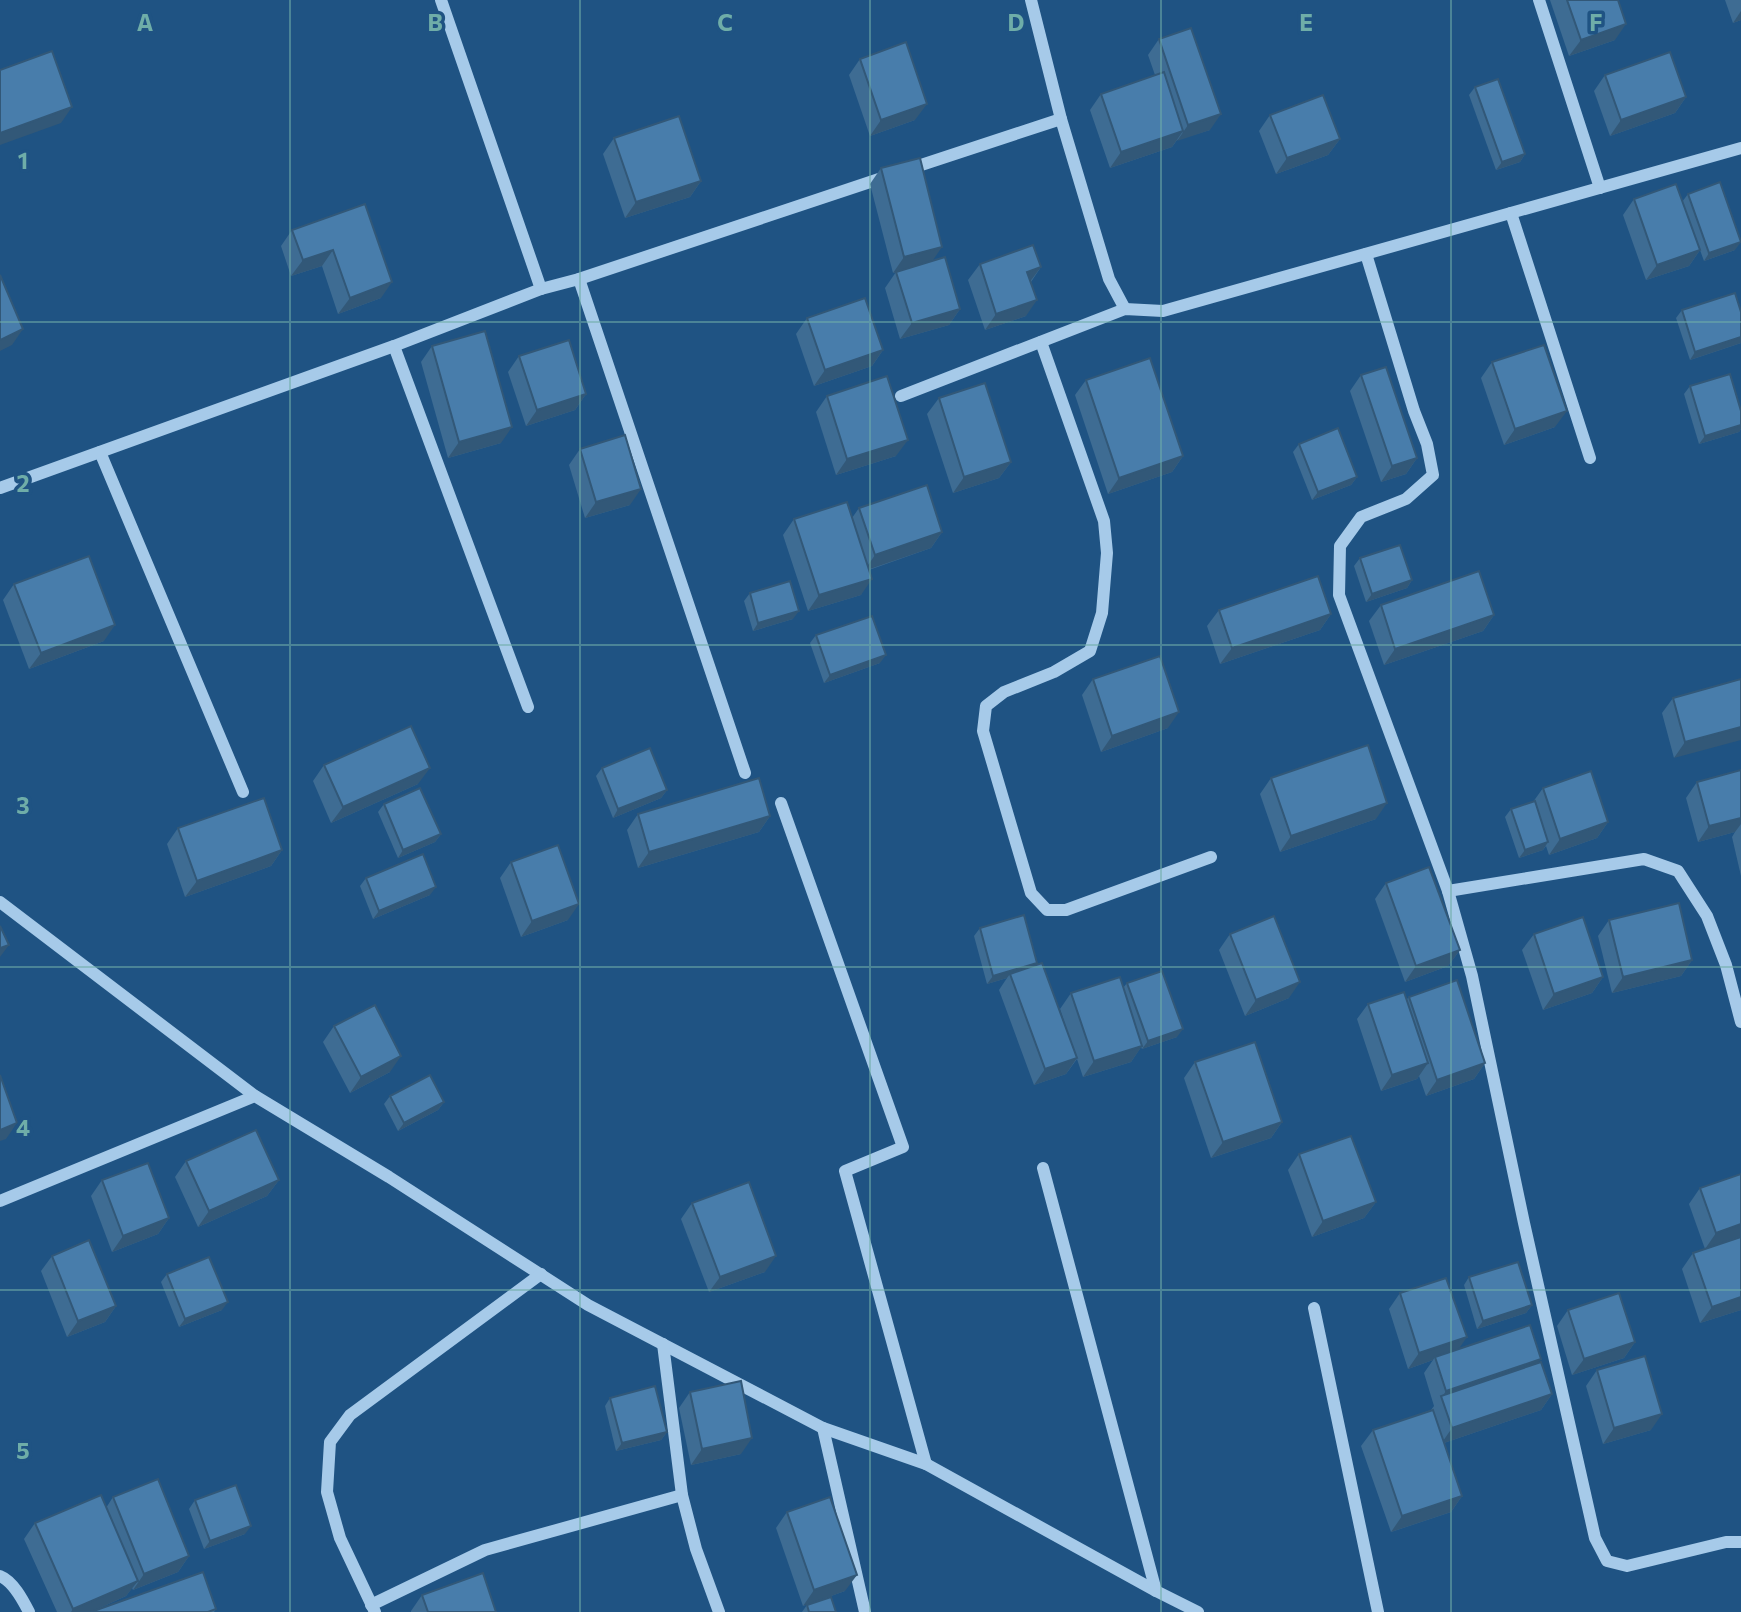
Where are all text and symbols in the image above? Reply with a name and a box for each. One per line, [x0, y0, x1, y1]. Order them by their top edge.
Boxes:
text: A [137, 8, 154, 36]
text: B [427, 8, 443, 36]
text: C [717, 8, 733, 36]
text: D [1008, 8, 1025, 36]
text: E [1299, 8, 1313, 36]
text: F [1589, 8, 1603, 36]
text: 1 [18, 146, 28, 174]
text: 2 [16, 469, 30, 497]
text: 3 [16, 791, 30, 819]
text: 4 [16, 1113, 30, 1141]
text: 5 [16, 1436, 30, 1464]

